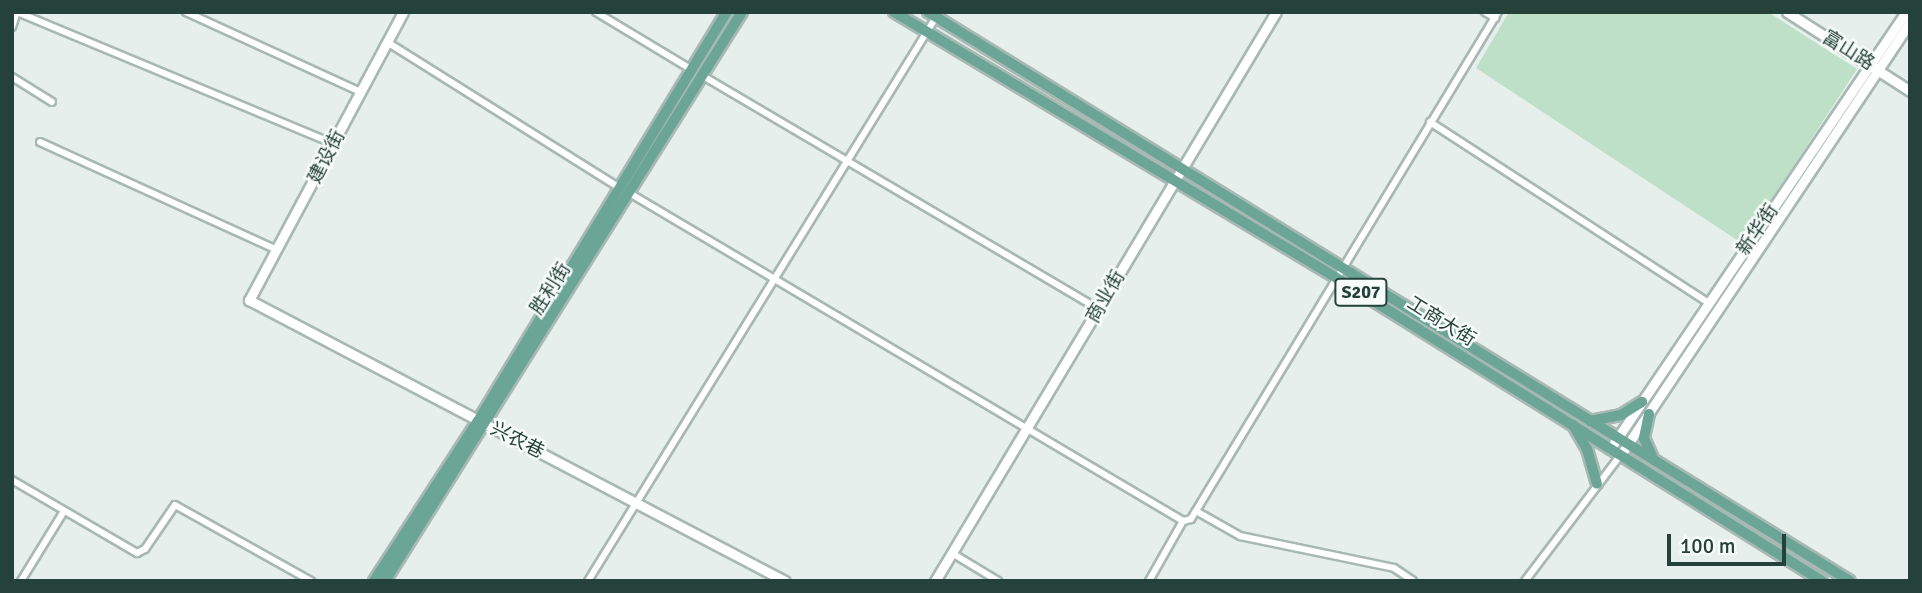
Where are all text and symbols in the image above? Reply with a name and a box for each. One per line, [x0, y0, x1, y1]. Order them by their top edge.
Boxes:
street label: 富山路 [1818, 26, 1878, 76]
street label: 建设街 [304, 126, 350, 188]
street label: 新华街 [1733, 200, 1783, 260]
street label: 胜利街 [526, 259, 576, 319]
street label: 商业街 [1082, 267, 1130, 327]
road number: S207 [1333, 278, 1389, 306]
street label: 工商大街 [1403, 292, 1479, 352]
street label: 兴农巷 [486, 418, 548, 464]
scale bar [1670, 520, 1789, 564]
text: 100 m [1680, 533, 1735, 559]

